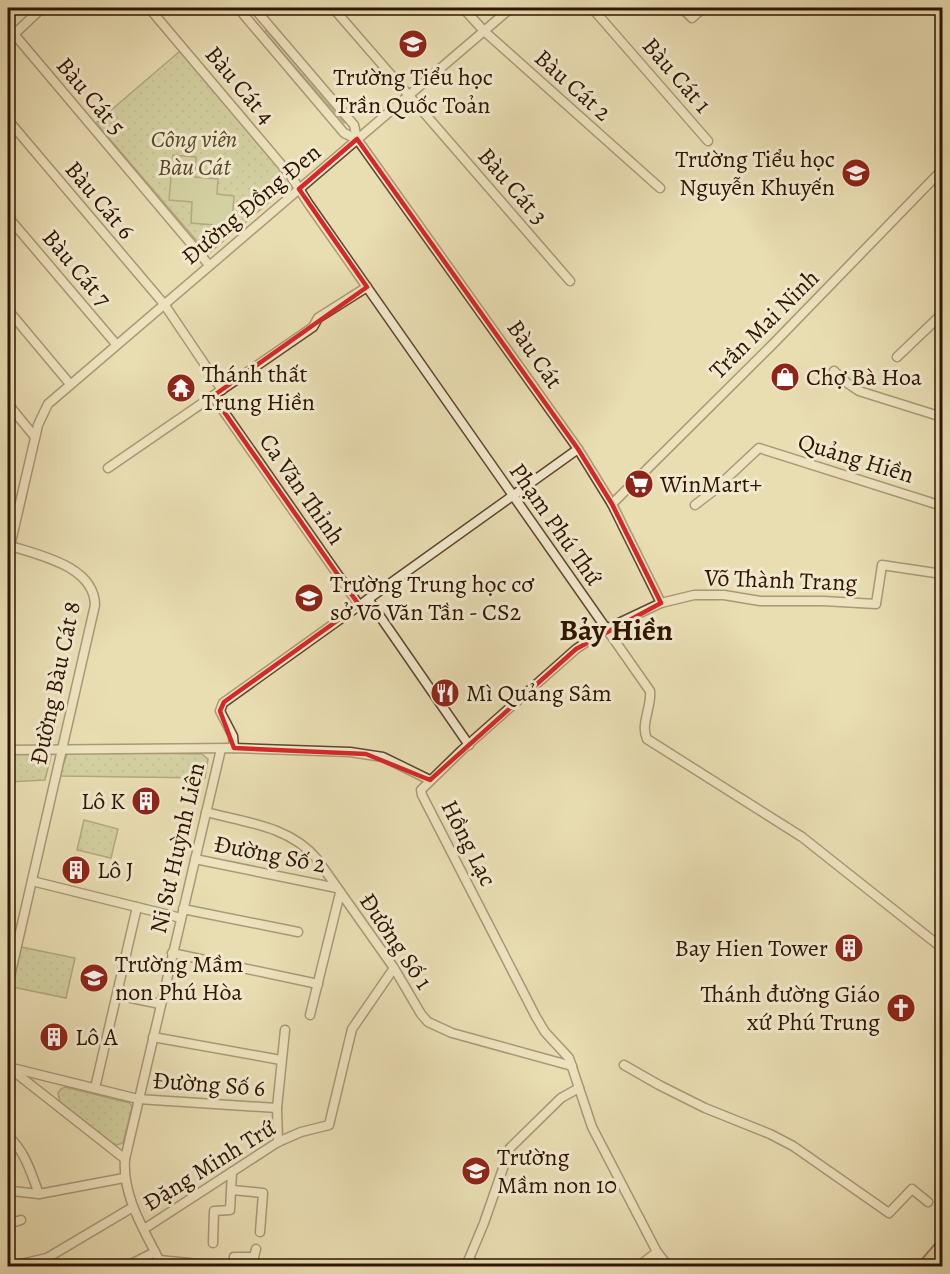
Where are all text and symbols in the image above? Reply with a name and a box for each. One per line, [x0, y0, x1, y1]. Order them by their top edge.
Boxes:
school or university icon: Trường Tiểu học Trần Quốc Toản [397, 28, 429, 60]
street label: Bàu Cát 1 [635, 30, 719, 120]
street label: Bàu Cát 4 [198, 39, 282, 131]
street label: Bàu Cát 2 [528, 42, 618, 128]
street label: Bàu Cát 5 [49, 50, 133, 142]
place label: Trường Tiểu học Trần Quốc Toản [333, 61, 493, 121]
park label: Công viên Bàu Cát [151, 123, 237, 183]
street label: Đường Đồng Đen [175, 136, 327, 272]
street label: Bàu Cát 3 [471, 141, 555, 231]
place label: Trường Tiểu học Nguyễn Khuyến [675, 143, 835, 203]
street label: Bàu Cát 6 [58, 154, 142, 246]
school or university icon: Trường Tiểu học Nguyễn Khuyến [840, 157, 872, 189]
street label: Bàu Cát 7 [35, 222, 119, 314]
street label: Trần Mai Ninh [702, 262, 826, 386]
street label: Bàu Cát [500, 313, 570, 395]
place label: Thánh thất Trung Hiền [202, 358, 315, 418]
shop icon: Chợ Bà Hoa [769, 361, 801, 393]
place label: Chợ Bà Hoa [806, 361, 923, 393]
temple icon: Thánh thất Trung Hiền [165, 372, 197, 404]
street label: Quảng Hiền [794, 425, 918, 491]
street label: Ca Văn Thỉnh [252, 427, 352, 551]
street label: Phạm Phú Thứ [502, 456, 610, 592]
supermarket icon: WinMart+ [623, 468, 655, 500]
place label: WinMart+ [659, 468, 762, 500]
street label: Võ Thành Trang [703, 561, 858, 599]
place label: Trường Trung học cơ sở Võ Văn Tần - CS2 [330, 568, 535, 628]
school or university icon: Trường Trung học cơ sở Võ Văn Tần - CS2 [293, 582, 325, 614]
street label: Đường Bàu Cát 8 [22, 598, 88, 768]
district label: Bảy Hiền [559, 610, 673, 650]
restaurant icon: Mì Quảng Sâm [429, 677, 461, 709]
place label: Mì Quảng Sâm [466, 677, 612, 709]
street label: Ni Sư Huỳnh Liên [142, 759, 212, 937]
place label: Lô K [81, 785, 125, 817]
building icon: Lô K [130, 785, 162, 817]
street label: Hồng Lạc [434, 794, 504, 892]
street label: Đường Số 2 [211, 828, 329, 880]
building icon: Lô J [60, 854, 92, 886]
place label: Lô J [97, 854, 134, 886]
street label: Đường Số 1 [352, 887, 440, 995]
place label: Bay Hien Tower [674, 932, 828, 964]
building icon: Bay Hien Tower [833, 932, 865, 964]
place label: Trường Mầm non Phú Hòa [115, 948, 243, 1008]
school or university icon: Trường Mầm non Phú Hòa [78, 962, 110, 994]
place label: Thánh đường Giáo xứ Phú Trung [700, 978, 880, 1038]
church icon: Thánh đường Giáo xứ Phú Trung [885, 992, 917, 1024]
building icon: Lô A [38, 1021, 70, 1053]
place label: Lô A [75, 1021, 119, 1053]
street label: Đường Số 6 [152, 1064, 266, 1104]
street label: Đặng Minh Trứ [137, 1111, 282, 1218]
place label: Trường Mầm non 10 [497, 1141, 617, 1201]
school or university icon: Trường Mầm non 10 [460, 1155, 492, 1187]

